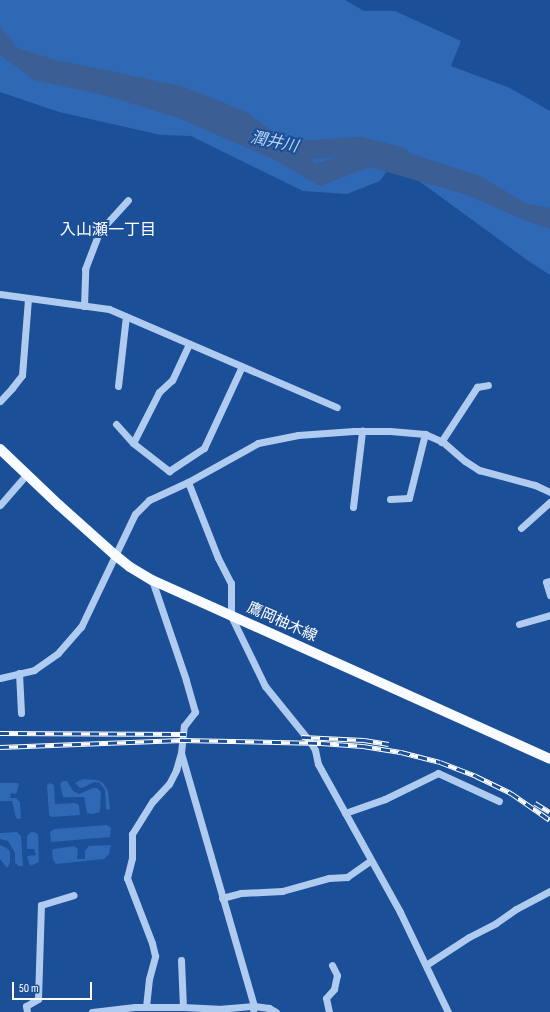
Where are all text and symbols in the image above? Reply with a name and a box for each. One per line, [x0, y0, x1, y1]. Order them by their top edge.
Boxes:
water label: 潤井川 [249, 129, 299, 157]
district label: 入山瀬一丁目 [60, 221, 156, 241]
street label: 鷹岡柚木線 [244, 599, 320, 645]
scale bar [14, 974, 94, 1000]
text: 50 m [19, 981, 39, 996]

